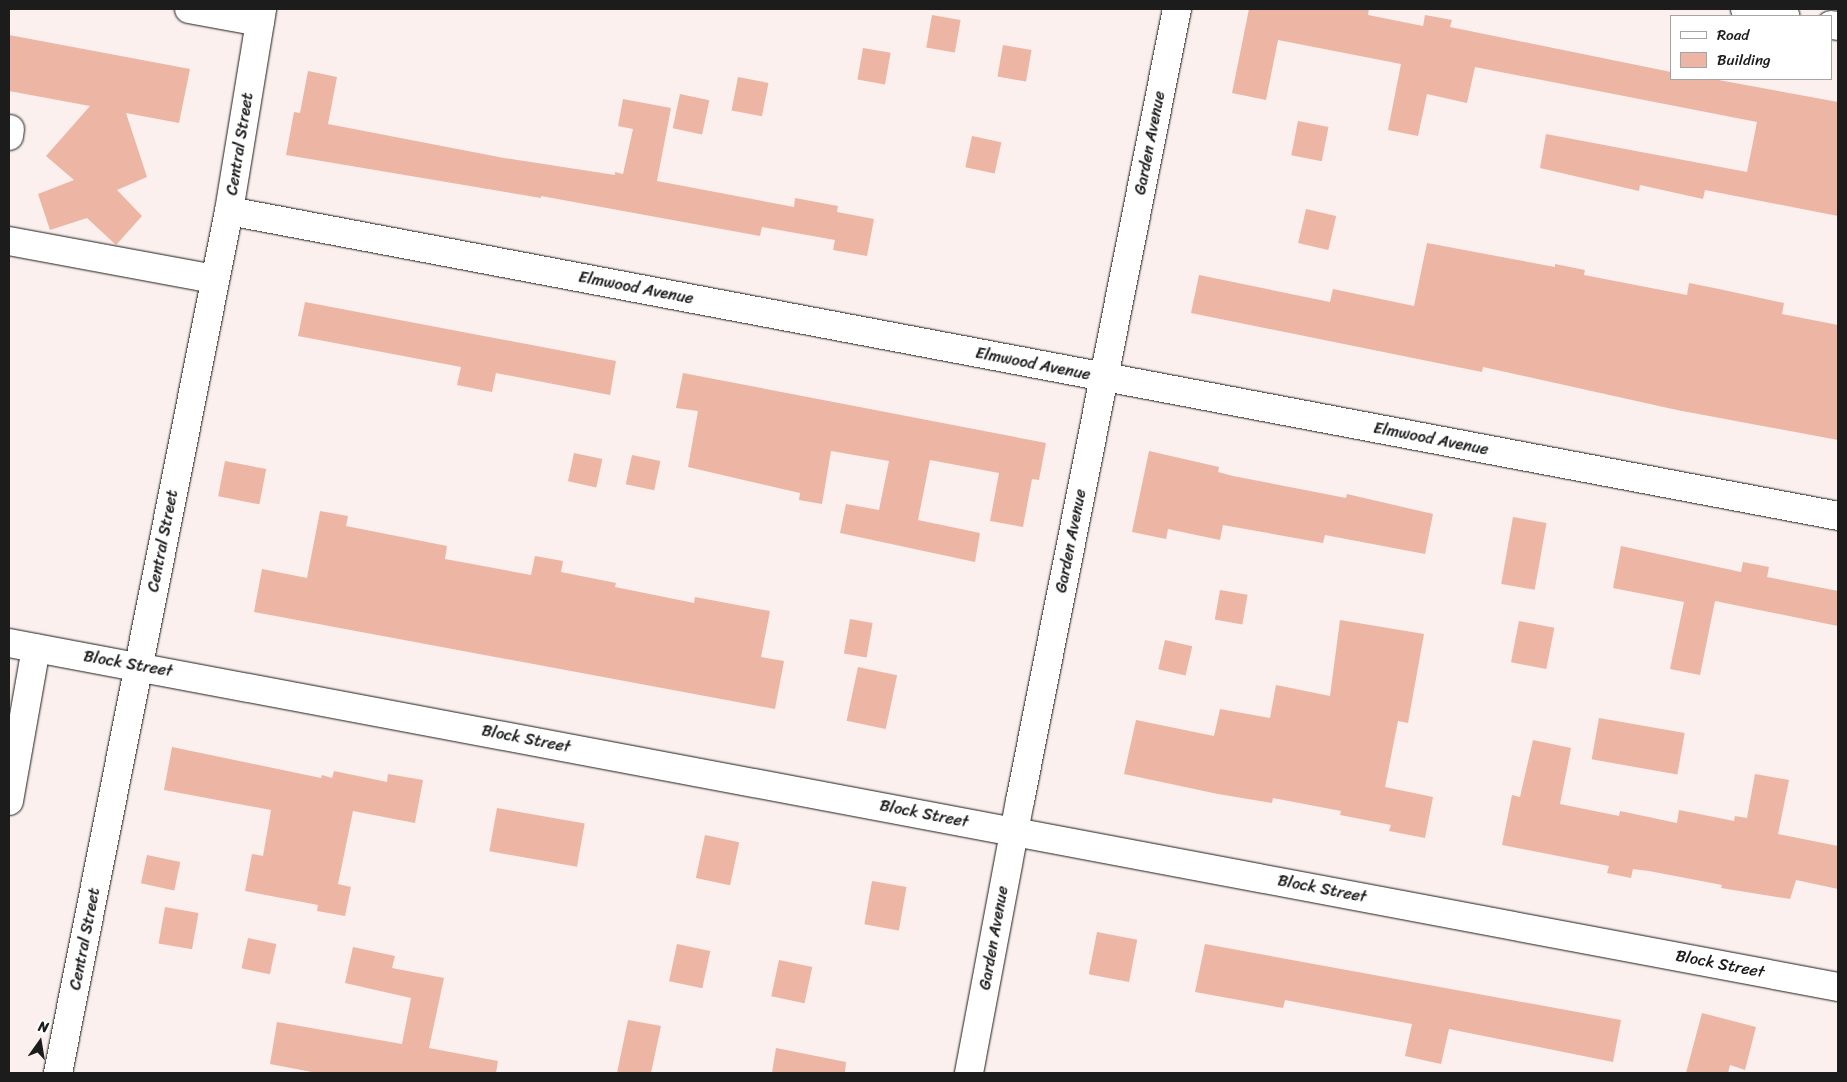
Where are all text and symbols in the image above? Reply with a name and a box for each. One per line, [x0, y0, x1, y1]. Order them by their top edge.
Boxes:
legend [1670, 15, 1832, 80]
text: Road [1717, 22, 1749, 48]
text: Building [1717, 47, 1771, 73]
street label: Garden Avenue [1131, 90, 1169, 196]
street label: Central Street [222, 91, 258, 197]
street label: Elmwood Avenue [577, 267, 695, 309]
street label: Elmwood Avenue [974, 343, 1092, 385]
street label: Elmwood Avenue [1372, 418, 1490, 460]
street label: Central Street [144, 488, 182, 594]
street label: Garden Avenue [1052, 488, 1090, 594]
street label: Block Street [82, 647, 174, 681]
street label: Block Street [480, 721, 572, 757]
street label: Block Street [878, 796, 970, 832]
street label: Block Street [1276, 871, 1368, 907]
street label: Garden Avenue [975, 885, 1013, 991]
street label: Central Street [66, 886, 104, 992]
street label: Block Street [1674, 946, 1766, 982]
text: N [36, 1014, 51, 1040]
north arrow [15, 1017, 65, 1067]

